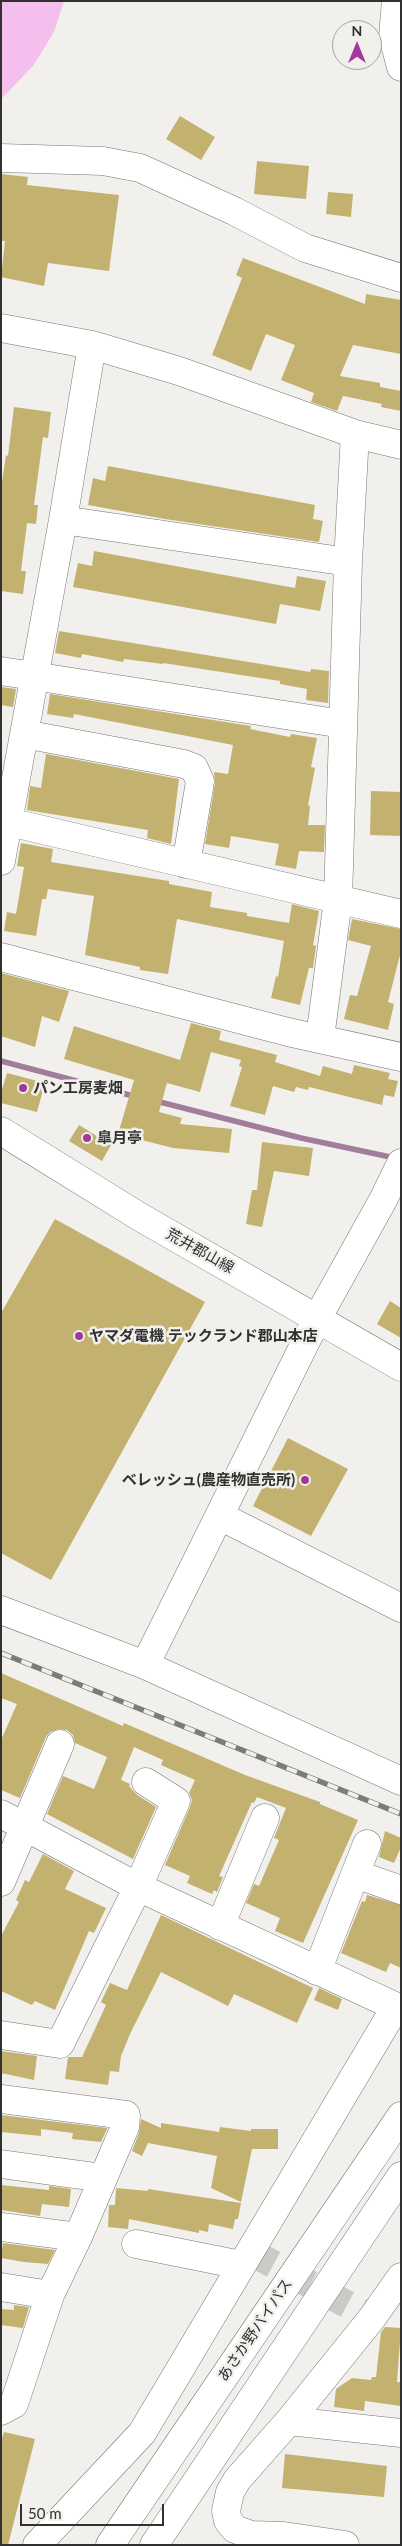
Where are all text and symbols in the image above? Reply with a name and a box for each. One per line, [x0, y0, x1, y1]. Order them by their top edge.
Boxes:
north arrow [332, 20, 382, 70]
text: N [352, 22, 362, 39]
place label: パン工房麦畑 [33, 1079, 123, 1097]
marker: パン工房麦畑 [17, 1082, 29, 1094]
place label: 皐月亭 [97, 1129, 142, 1147]
marker: 皐月亭 [81, 1132, 93, 1144]
street label: 荒井郡山線 [163, 1225, 237, 1277]
place label: ヤマダ電機 テックランド郡山本店 [89, 1327, 318, 1345]
marker: ヤマダ電機 テックランド郡山本店 [73, 1330, 85, 1342]
place label: ベレッシュ(農産物直売所) [122, 1471, 295, 1489]
marker: ベレッシュ(農産物直売所) [299, 1474, 311, 1486]
street label: あさか野バイパス [214, 2275, 296, 2385]
scale bar [22, 2494, 166, 2526]
text: 50 m [28, 2504, 62, 2522]

